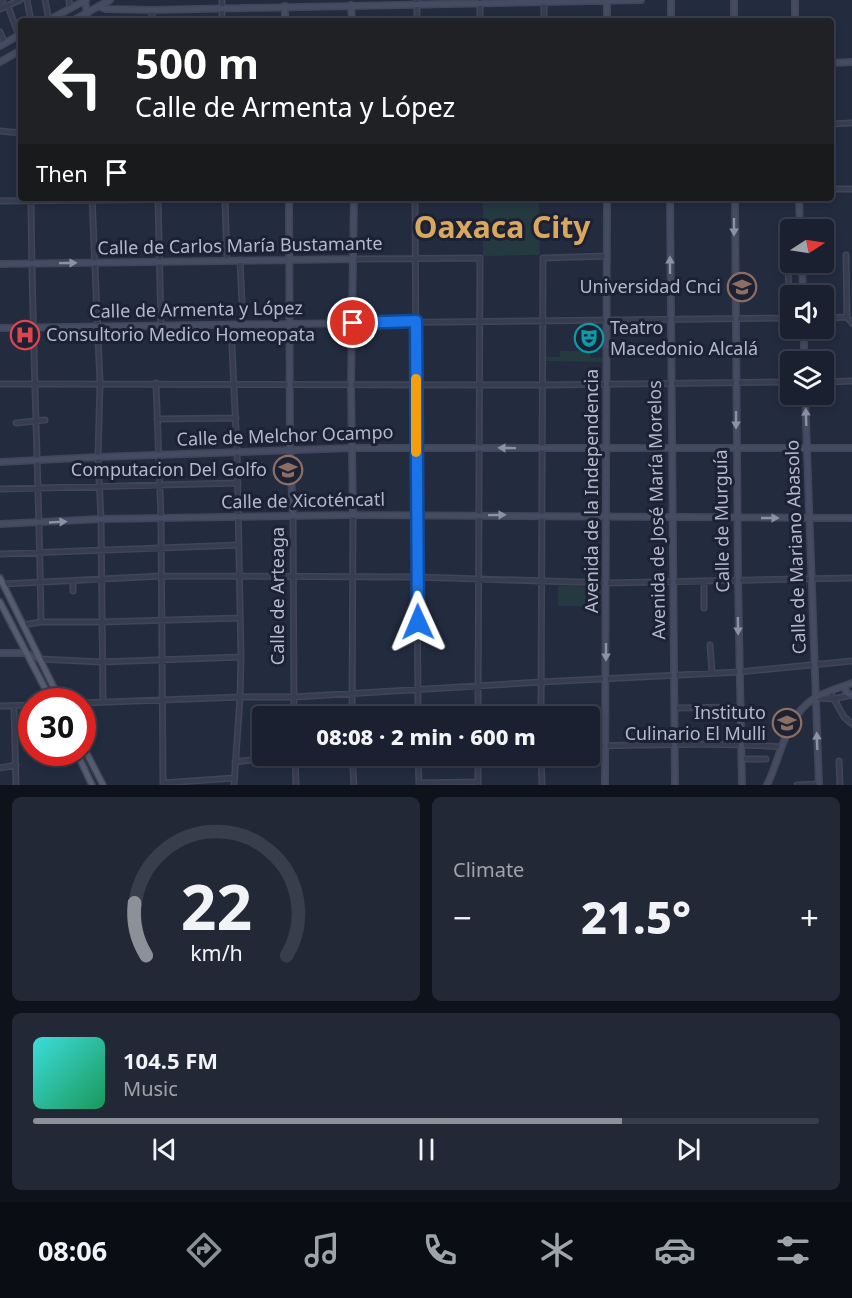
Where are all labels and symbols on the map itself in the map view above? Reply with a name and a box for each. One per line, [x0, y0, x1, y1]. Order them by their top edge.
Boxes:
district label: Oaxaca City [414, 206, 591, 247]
one-way arrow [729, 218, 739, 237]
north arrow [780, 219, 834, 273]
street label: Calle de Carlos María Bustamante [97, 231, 383, 259]
one-way arrow [665, 255, 675, 274]
one-way arrow [59, 258, 78, 267]
school or university icon: Universidad Cnci [726, 271, 758, 303]
place label: Universidad Cnci [579, 274, 721, 298]
street label: Calle de Armenta y López [89, 295, 303, 323]
pin [327, 297, 378, 348]
place label: Teatro Macedonio Alcalá [610, 315, 758, 360]
hospital icon: Consultorio Medico Homeopata [9, 319, 41, 351]
place label: Consultorio Medico Homeopata [46, 322, 315, 346]
theatre icon: Teatro Macedonio Alcalá [573, 322, 605, 354]
street label: Avenida de la Independencia [579, 369, 603, 613]
street label: Avenida de José María Morelos [642, 380, 670, 640]
one-way arrow [802, 408, 811, 427]
one-way arrow [731, 410, 741, 429]
street label: Calle de Melchor Ocampo [176, 419, 394, 451]
street label: Calle de Mariano Abasolo [779, 439, 811, 655]
one-way arrow [498, 443, 517, 453]
street label: Calle de Murguía [708, 449, 734, 593]
school or university icon: Computacion Del Golfo [272, 454, 304, 486]
place label: Computacion Del Golfo [71, 457, 267, 481]
street label: Calle de Xicoténcatl [221, 487, 385, 513]
one-way arrow [487, 510, 506, 520]
one-way arrow [761, 513, 780, 523]
one-way arrow [49, 517, 68, 526]
street label: Calle de Arteaga [265, 527, 289, 665]
position arrow [386, 590, 450, 654]
one-way arrow [733, 617, 743, 636]
one-way arrow [601, 642, 611, 661]
speed limit sign: 30 [18, 688, 96, 766]
place label: Instituto Culinario El Mulli [625, 700, 766, 745]
school or university icon: Instituto Culinario El Mulli [771, 707, 803, 739]
one-way arrow [813, 732, 822, 751]

